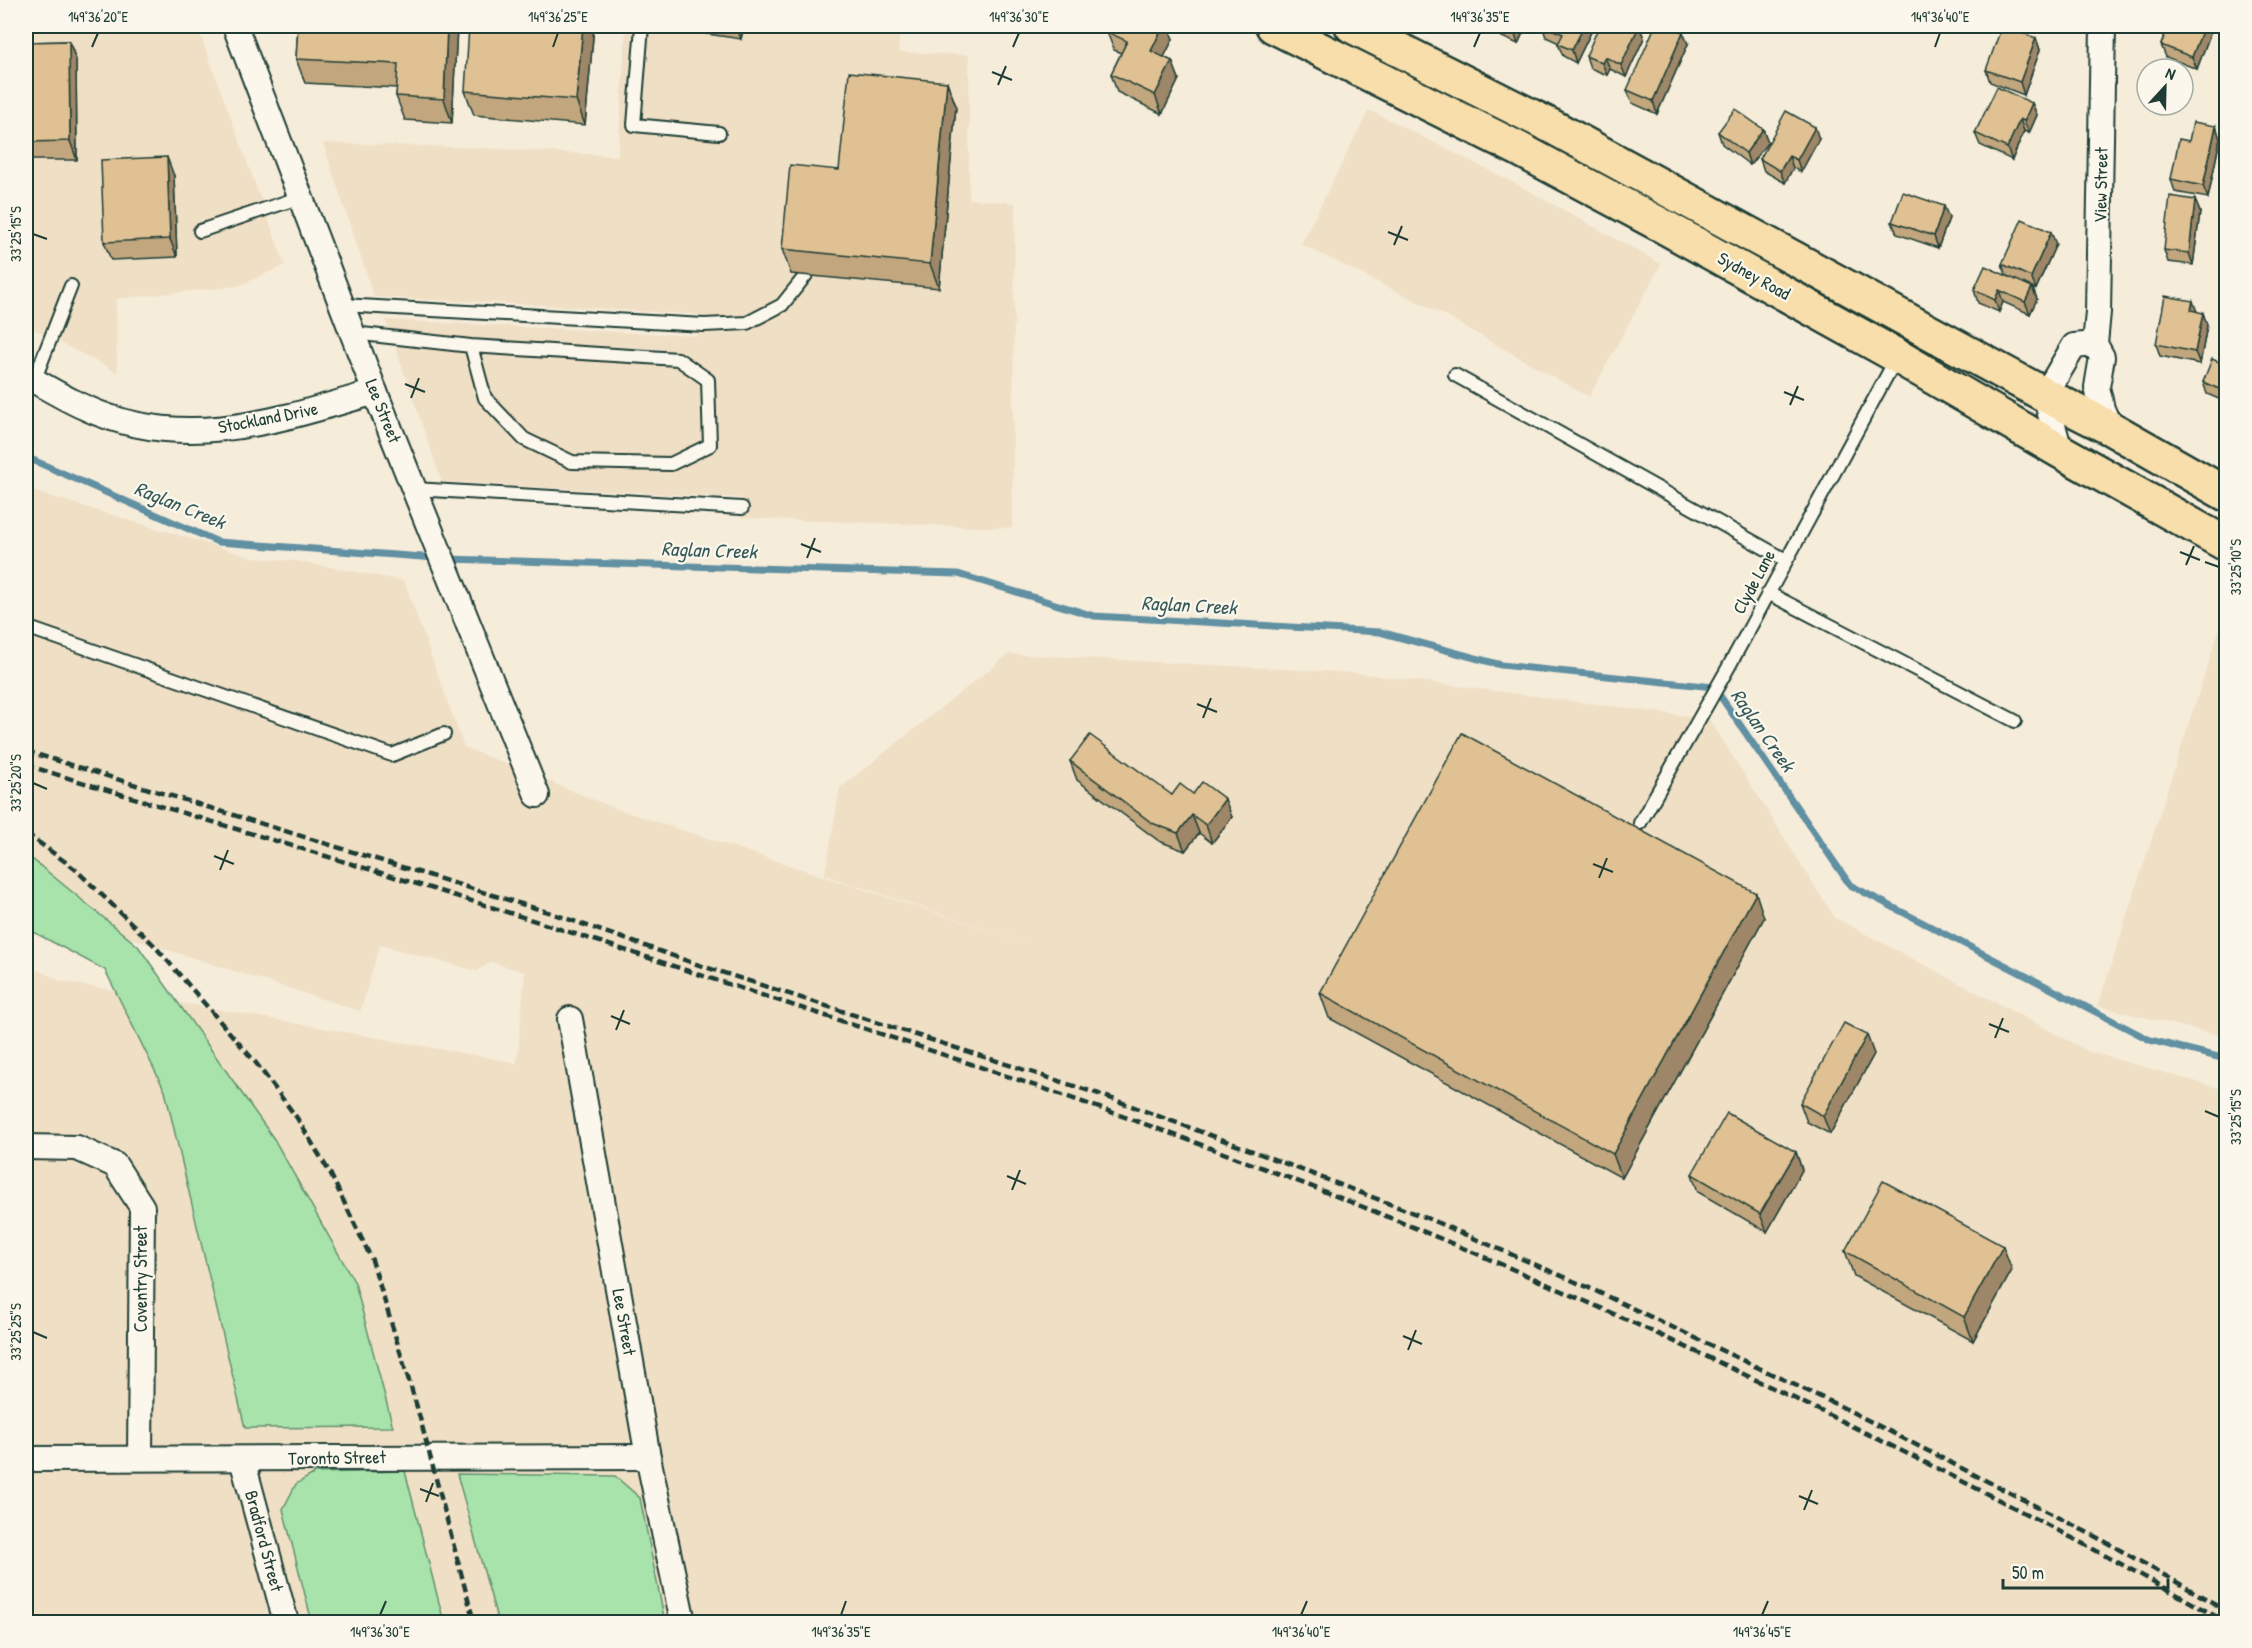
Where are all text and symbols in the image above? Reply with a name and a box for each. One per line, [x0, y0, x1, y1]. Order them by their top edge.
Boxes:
text: 149°36'20"E [68, 6, 128, 27]
text: 149°36'25"E [528, 6, 588, 27]
text: 149°36'30"E [989, 6, 1049, 27]
text: 149°36'35"E [1450, 6, 1510, 27]
text: 149°36'40"E [1911, 6, 1970, 27]
north arrow [2135, 57, 2195, 117]
text: N [2163, 61, 2179, 85]
street label: View Street [2087, 146, 2114, 223]
text: 33°25'15"S [5, 206, 26, 262]
street label: Sydney Road [1713, 245, 1795, 306]
street label: Lee Street [359, 375, 408, 447]
street label: Stockland Drive [216, 396, 320, 439]
water label: Raglan Creek [130, 474, 231, 537]
water label: Raglan Creek [661, 534, 759, 566]
text: 33°25'10"S [2225, 539, 2246, 595]
street label: Clyde Lane [1726, 545, 1781, 618]
water label: Raglan Creek [1141, 589, 1239, 622]
water label: Raglan Creek [1724, 683, 1803, 779]
text: 33°25'20"S [5, 754, 26, 812]
text: 33°25'15"S [2225, 1089, 2246, 1145]
street label: Coventry Street [128, 1225, 153, 1332]
street label: Lee Street [606, 1287, 643, 1358]
text: 33°25'25"S [5, 1303, 26, 1361]
street label: Toronto Street [288, 1444, 387, 1471]
street label: Bradford Street [239, 1487, 290, 1595]
scale bar [2003, 1552, 2168, 1590]
text: 50 m [2012, 1560, 2044, 1585]
text: 149°36'30"E [350, 1621, 410, 1642]
text: 149°36'35"E [811, 1621, 871, 1642]
text: 149°36'40"E [1272, 1621, 1331, 1642]
text: 149°36'45"E [1733, 1621, 1792, 1642]

